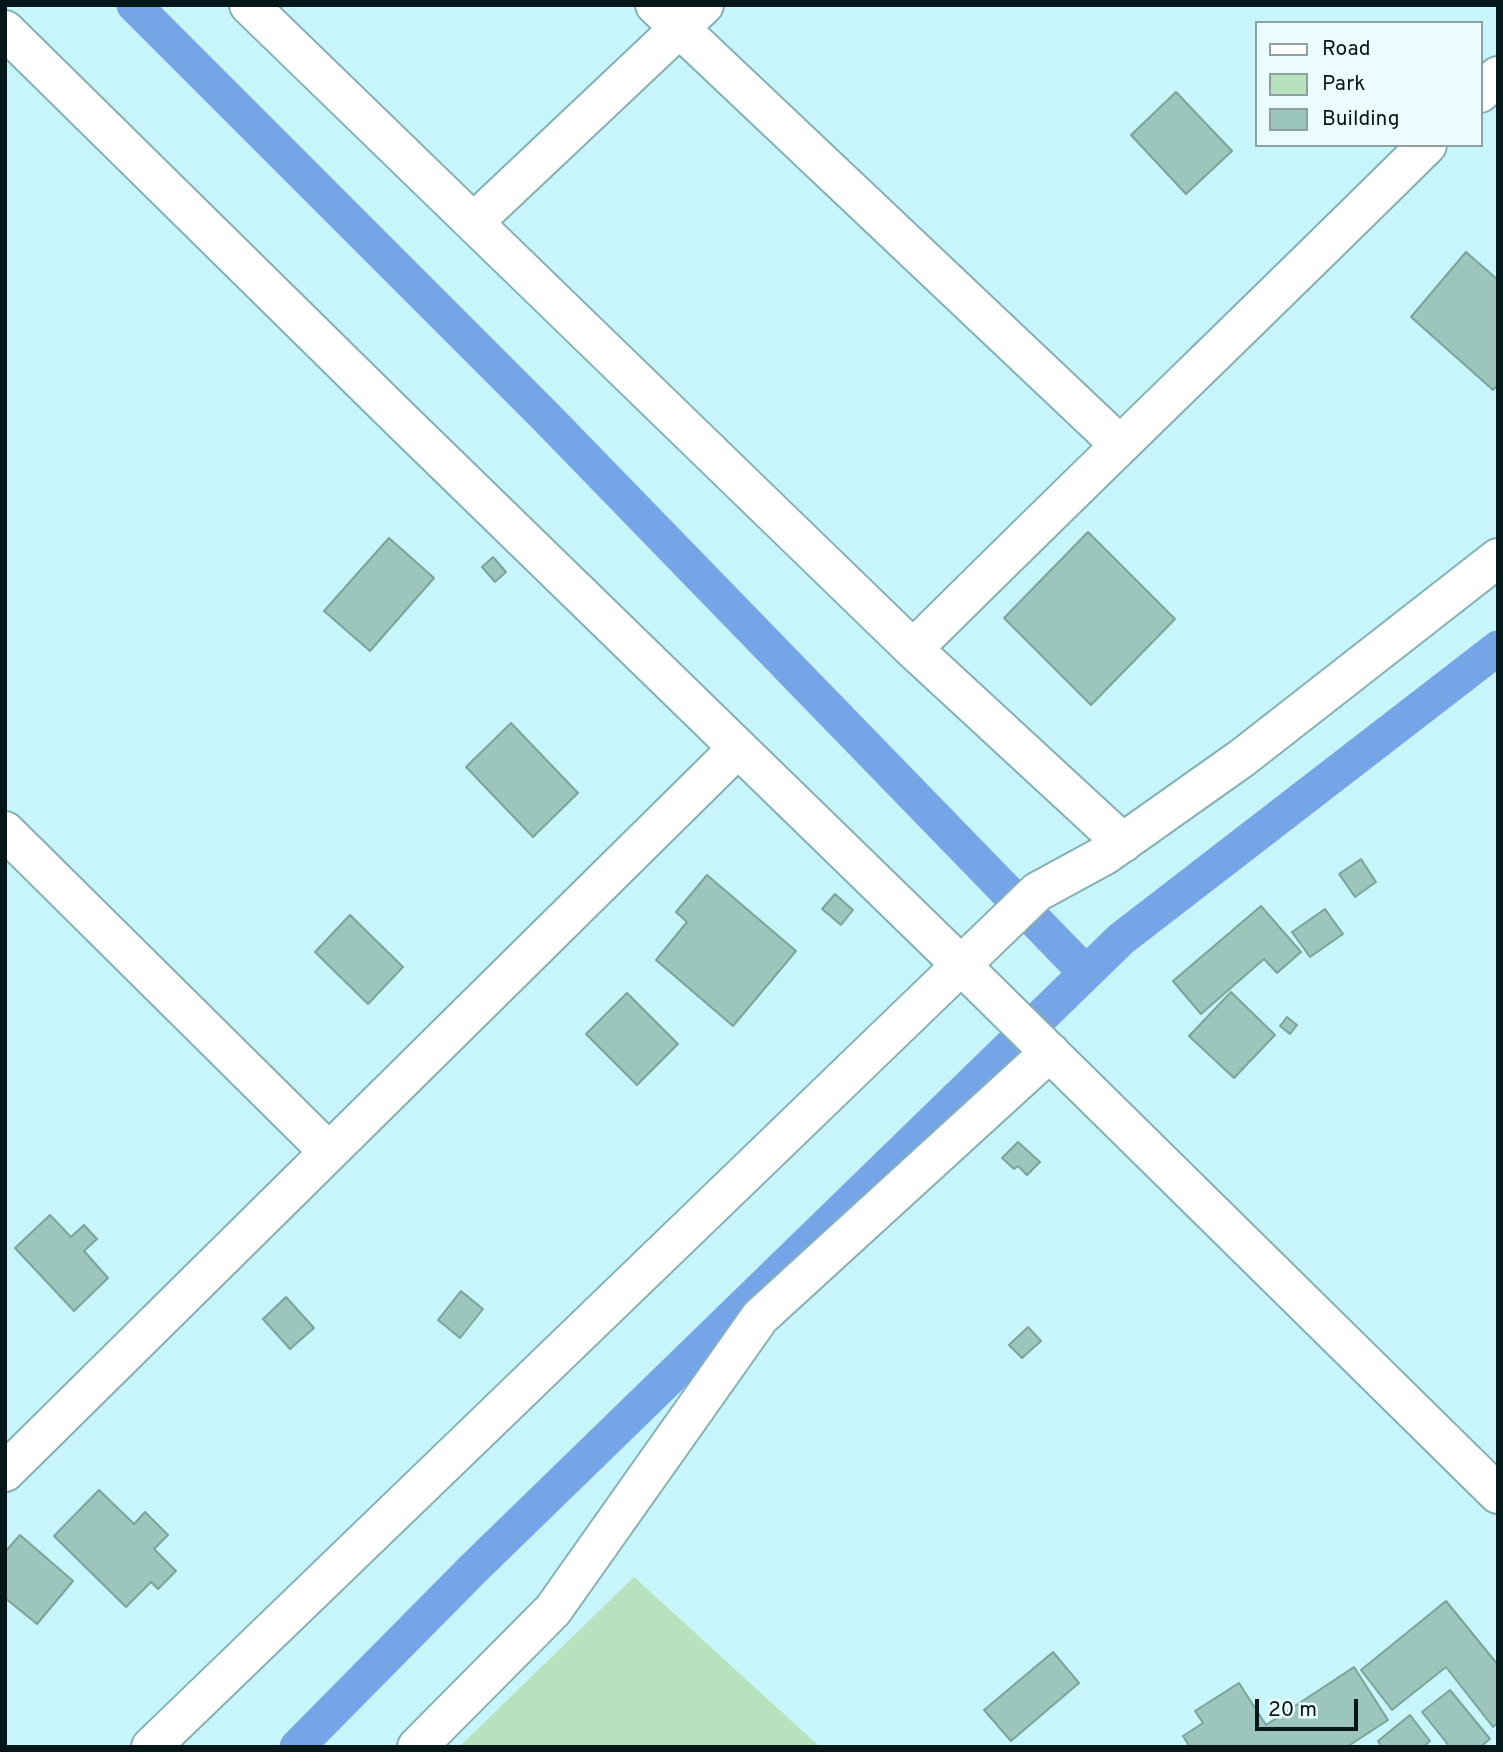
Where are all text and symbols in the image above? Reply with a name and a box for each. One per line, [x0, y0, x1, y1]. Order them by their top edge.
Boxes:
legend [1254, 21, 1482, 147]
text: Road [1322, 36, 1371, 63]
text: Park [1322, 71, 1365, 98]
text: Building [1322, 106, 1400, 133]
scale bar [1258, 1686, 1361, 1730]
text: 20 m [1268, 1697, 1317, 1724]

